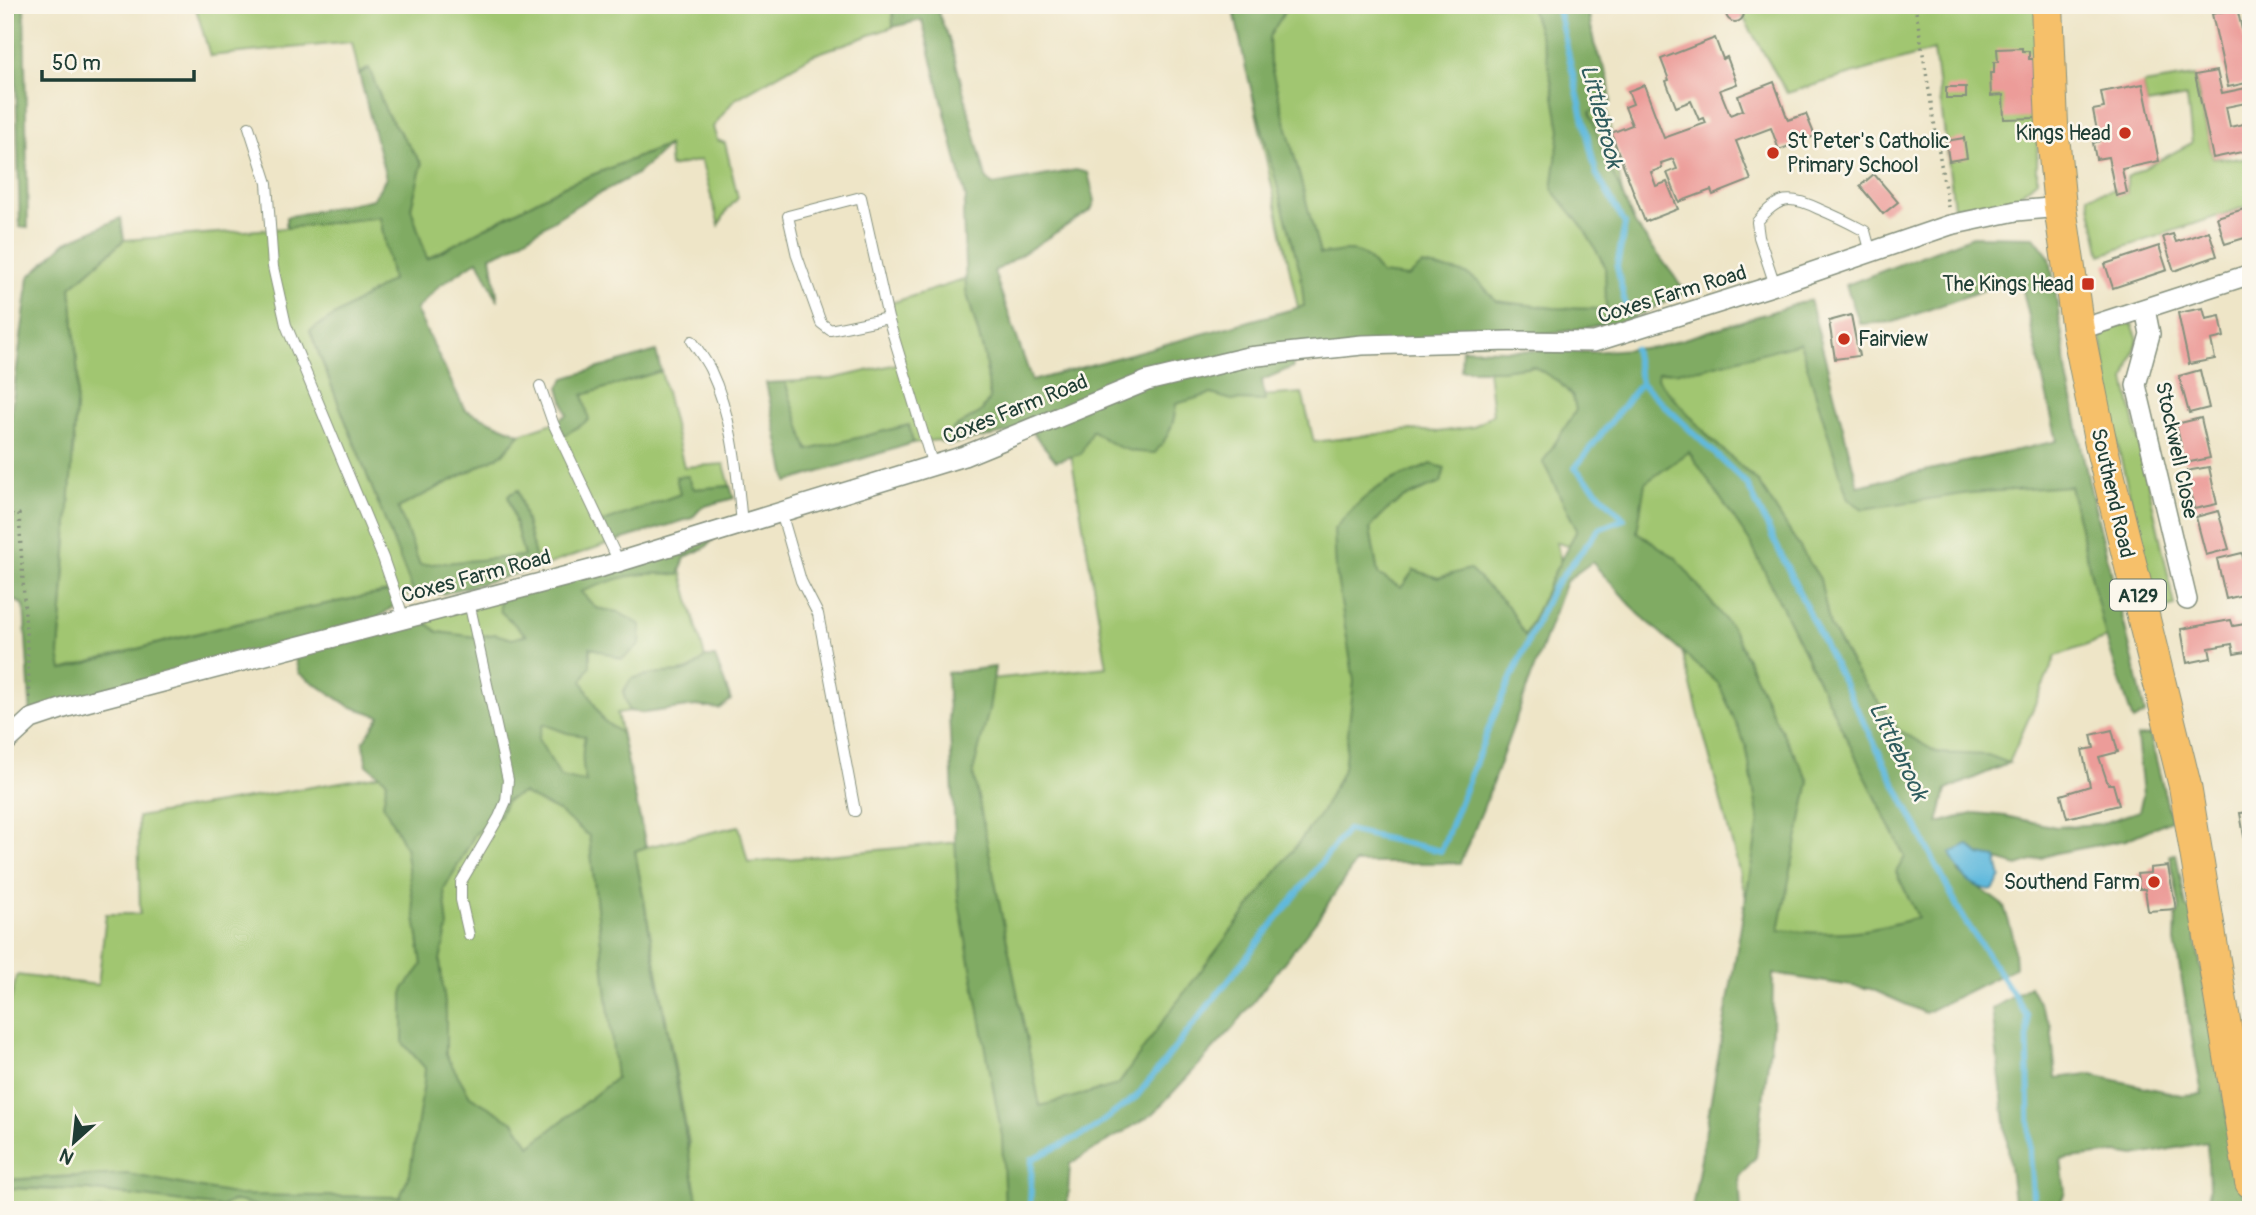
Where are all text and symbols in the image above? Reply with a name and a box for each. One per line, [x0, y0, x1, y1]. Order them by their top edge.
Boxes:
scale bar [42, 38, 194, 82]
text: 50 m [52, 50, 101, 77]
water label: Littlebrook [1574, 61, 1630, 173]
place label: Kings Head [2016, 120, 2111, 147]
marker: Kings Head [2117, 125, 2133, 141]
place label: St Peter's Catholic Primary School [1787, 128, 1950, 179]
marker: St Peter's Catholic Primary School [1765, 145, 1781, 161]
street label: Coxes Farm Road [1594, 259, 1750, 330]
place label: The Kings Head [1942, 271, 2074, 298]
marker: The Kings Head [2080, 276, 2096, 292]
place label: Fairview [1858, 326, 1928, 353]
marker: Fairview [1836, 331, 1852, 347]
street label: Coxes Farm Road [939, 368, 1092, 451]
street label: Stockwell Close [2149, 379, 2204, 522]
street label: Southend Road [2084, 425, 2141, 561]
street label: Coxes Farm Road [398, 543, 554, 609]
road number: A129 [2110, 580, 2166, 610]
water label: Littlebrook [1862, 697, 1936, 807]
place label: Southend Farm [2004, 869, 2140, 896]
marker: Southend Farm [2146, 874, 2162, 890]
north arrow [38, 1106, 108, 1176]
text: N [55, 1143, 78, 1170]

